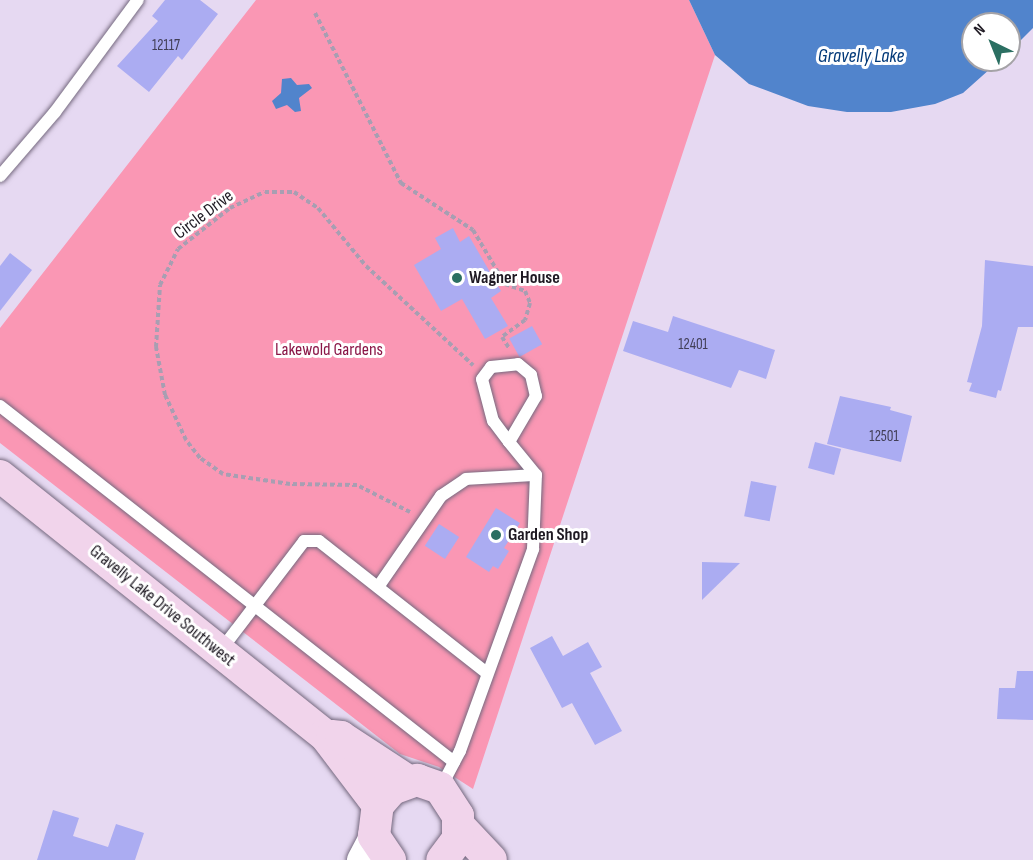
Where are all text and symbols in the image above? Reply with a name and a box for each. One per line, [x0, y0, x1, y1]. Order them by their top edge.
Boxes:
north arrow [961, 12, 1021, 72]
text: N [970, 20, 989, 40]
house number: 12117 [152, 37, 180, 55]
water label: Gravelly Lake [818, 44, 904, 68]
street label: Circle Drive [170, 186, 238, 244]
place label: Wagner House [469, 267, 560, 289]
marker: Wagner House [450, 271, 464, 285]
house number: 12401 [678, 336, 708, 354]
park label: Lakewold Gardens [275, 339, 383, 361]
house number: 12501 [869, 428, 899, 446]
place label: Garden Shop [508, 524, 588, 546]
marker: Garden Shop [489, 528, 503, 542]
street label: Gravelly Lake Drive Southwest [85, 541, 239, 671]

